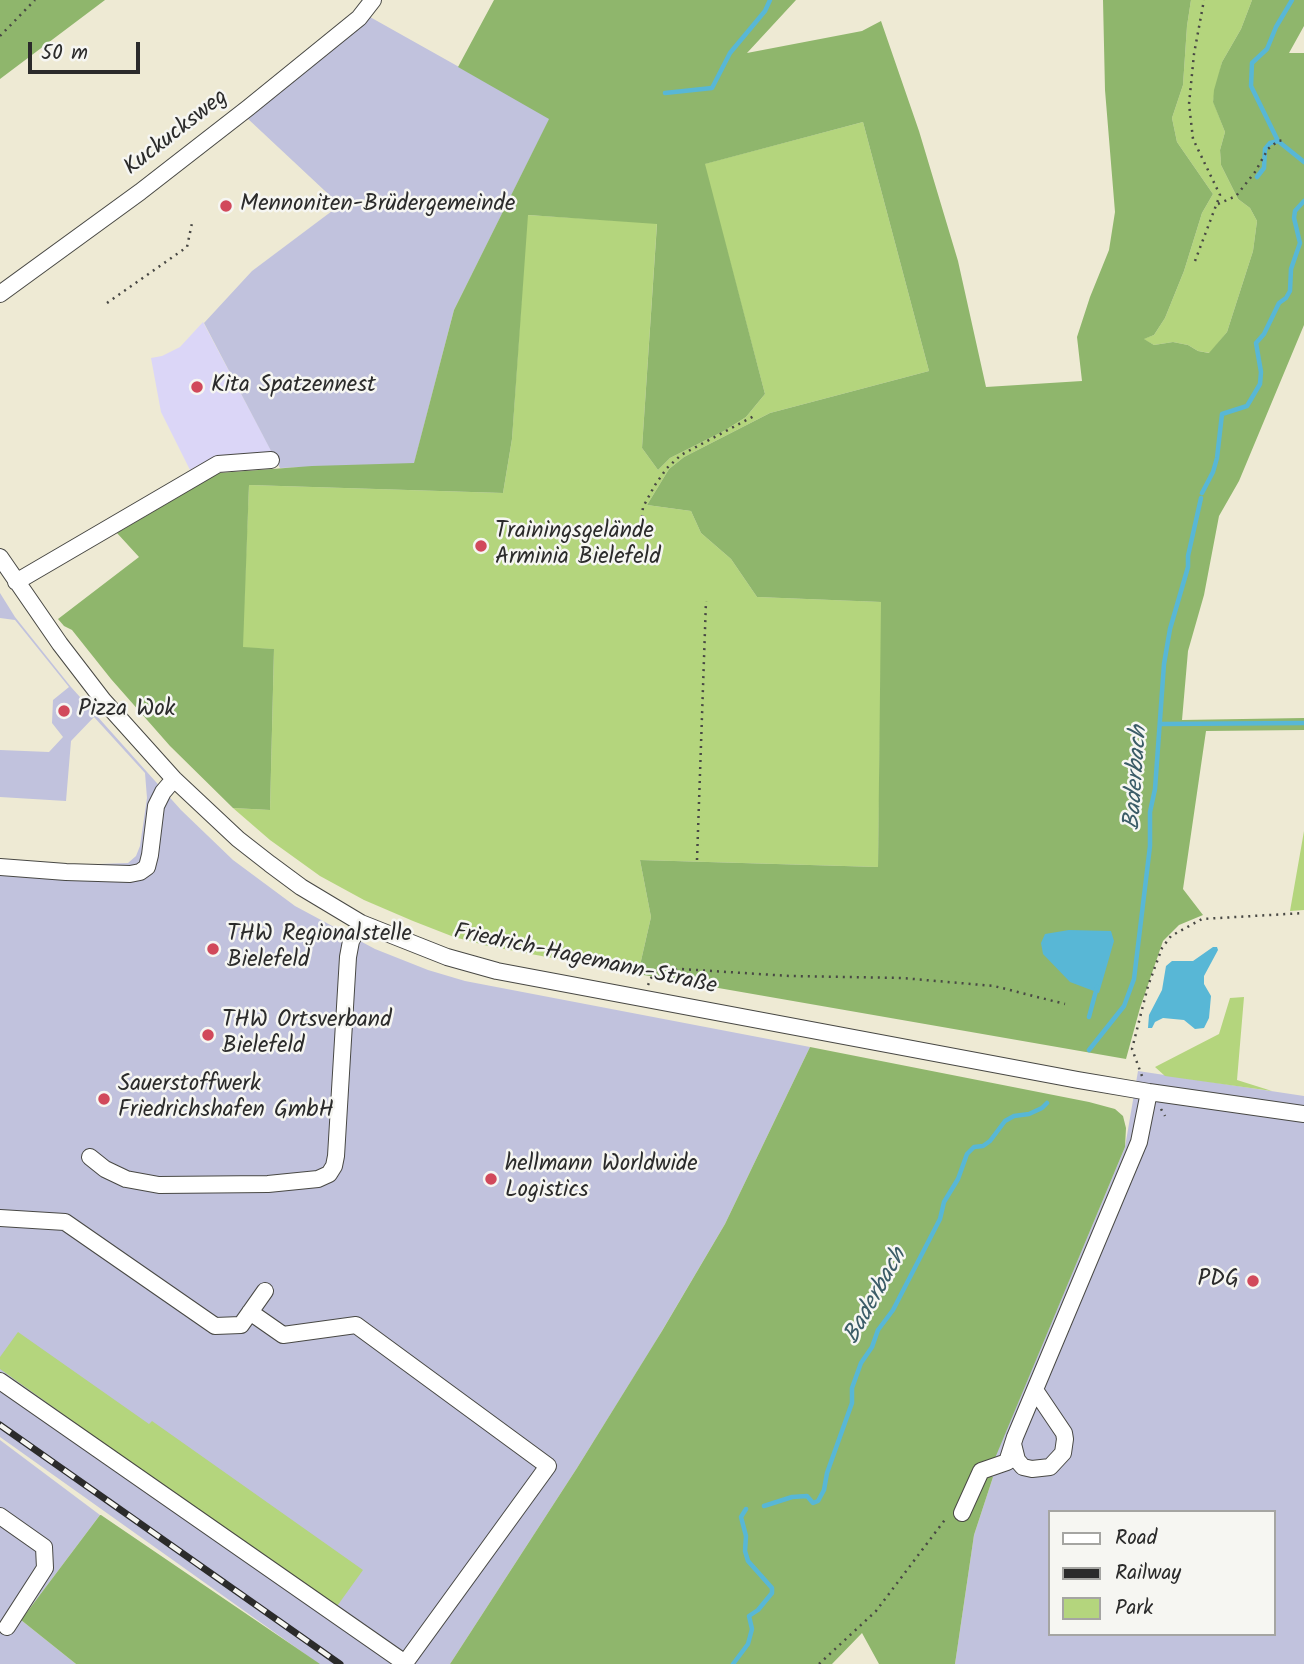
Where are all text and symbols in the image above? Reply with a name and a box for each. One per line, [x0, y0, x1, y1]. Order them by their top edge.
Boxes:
scale bar [32, 28, 144, 72]
text: 50 m [41, 37, 88, 70]
street label: Kuckucksweg [120, 85, 234, 183]
place label: Mennoniten-Brüdergemeinde [240, 192, 515, 220]
marker: Mennoniten-Brüdergemeinde [218, 198, 234, 214]
place label: Kita Spatzennest [211, 373, 376, 401]
marker: Kita Spatzennest [189, 379, 205, 395]
place label: Trainingsgelände Arminia Bielefeld [495, 519, 661, 573]
marker: Trainingsgelände Arminia Bielefeld [473, 538, 489, 554]
place label: Pizza Wok [78, 697, 175, 725]
marker: Pizza Wok [56, 703, 72, 719]
water label: Baderbach [1120, 725, 1156, 831]
street label: Friedrich-Hagemann-Straße [451, 920, 719, 1002]
place label: THW Regionalstelle Bielefeld [227, 922, 412, 976]
marker: THW Regionalstelle Bielefeld [205, 941, 221, 957]
place label: THW Ortsverband Bielefeld [222, 1008, 392, 1062]
marker: THW Ortsverband Bielefeld [200, 1027, 216, 1043]
place label: Sauerstoffwerk Friedrichshafen GmbH [118, 1072, 334, 1126]
marker: Sauerstoffwerk Friedrichshafen GmbH [96, 1091, 112, 1107]
place label: hellmann Worldwide Logistics [505, 1152, 698, 1206]
marker: hellmann Worldwide Logistics [483, 1171, 499, 1187]
water label: Baderbach [839, 1244, 915, 1350]
place label: PDG [1198, 1267, 1239, 1295]
marker: PDG [1245, 1273, 1261, 1289]
legend [1048, 1510, 1276, 1636]
text: Road [1115, 1522, 1157, 1555]
text: Railway [1115, 1557, 1181, 1590]
text: Park [1115, 1592, 1153, 1625]

